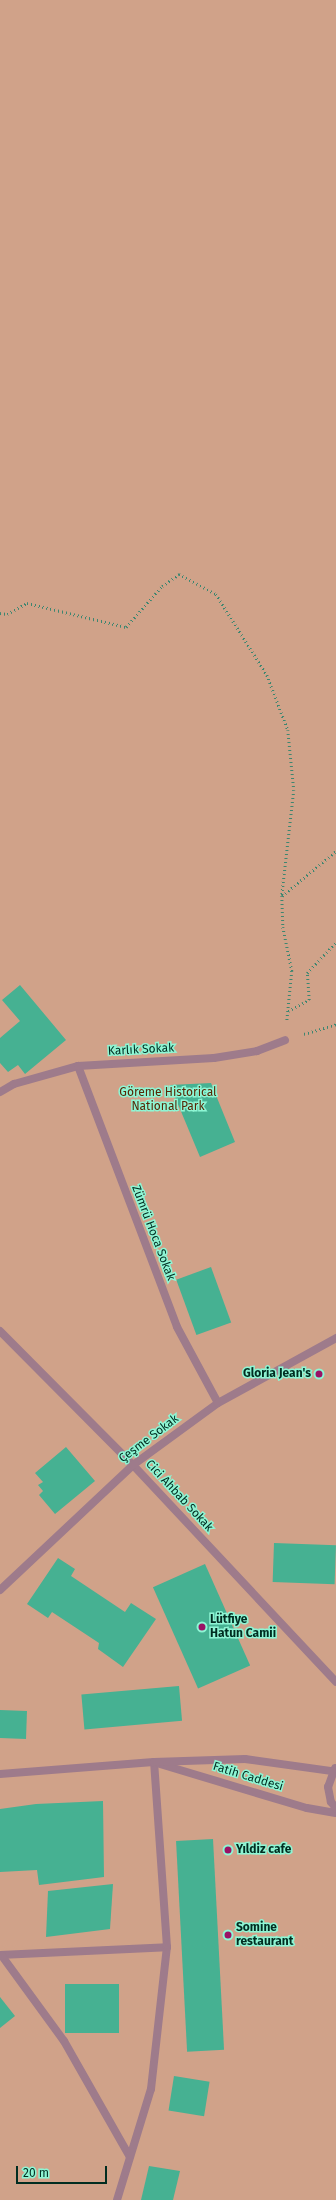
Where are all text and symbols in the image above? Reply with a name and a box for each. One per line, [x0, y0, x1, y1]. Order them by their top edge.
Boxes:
street label: Karlık Sokak [107, 1041, 175, 1059]
park label: Göreme Historical National Park [119, 1086, 217, 1114]
street label: Zümrü Hoca Sokak [128, 1183, 178, 1283]
place label: Gloria Jean's [243, 1367, 311, 1381]
marker: Gloria Jean's [314, 1369, 324, 1379]
street label: Çeşme Sokak [116, 1412, 182, 1466]
street label: Cici Ahbab Sokak [142, 1457, 216, 1535]
place label: Lütfiye Hatun Camii [210, 1613, 276, 1641]
marker: Lütfiye Hatun Camii [197, 1622, 207, 1632]
street label: Fatih Caddesi [211, 1759, 285, 1795]
place label: Yıldiz cafe [236, 1843, 291, 1857]
marker: Yıldiz cafe [223, 1845, 233, 1855]
place label: Somine restaurant [236, 1921, 293, 1949]
marker: Somine restaurant [223, 1930, 233, 1940]
scale bar [18, 2158, 109, 2184]
text: 20 m [23, 2166, 49, 2180]

